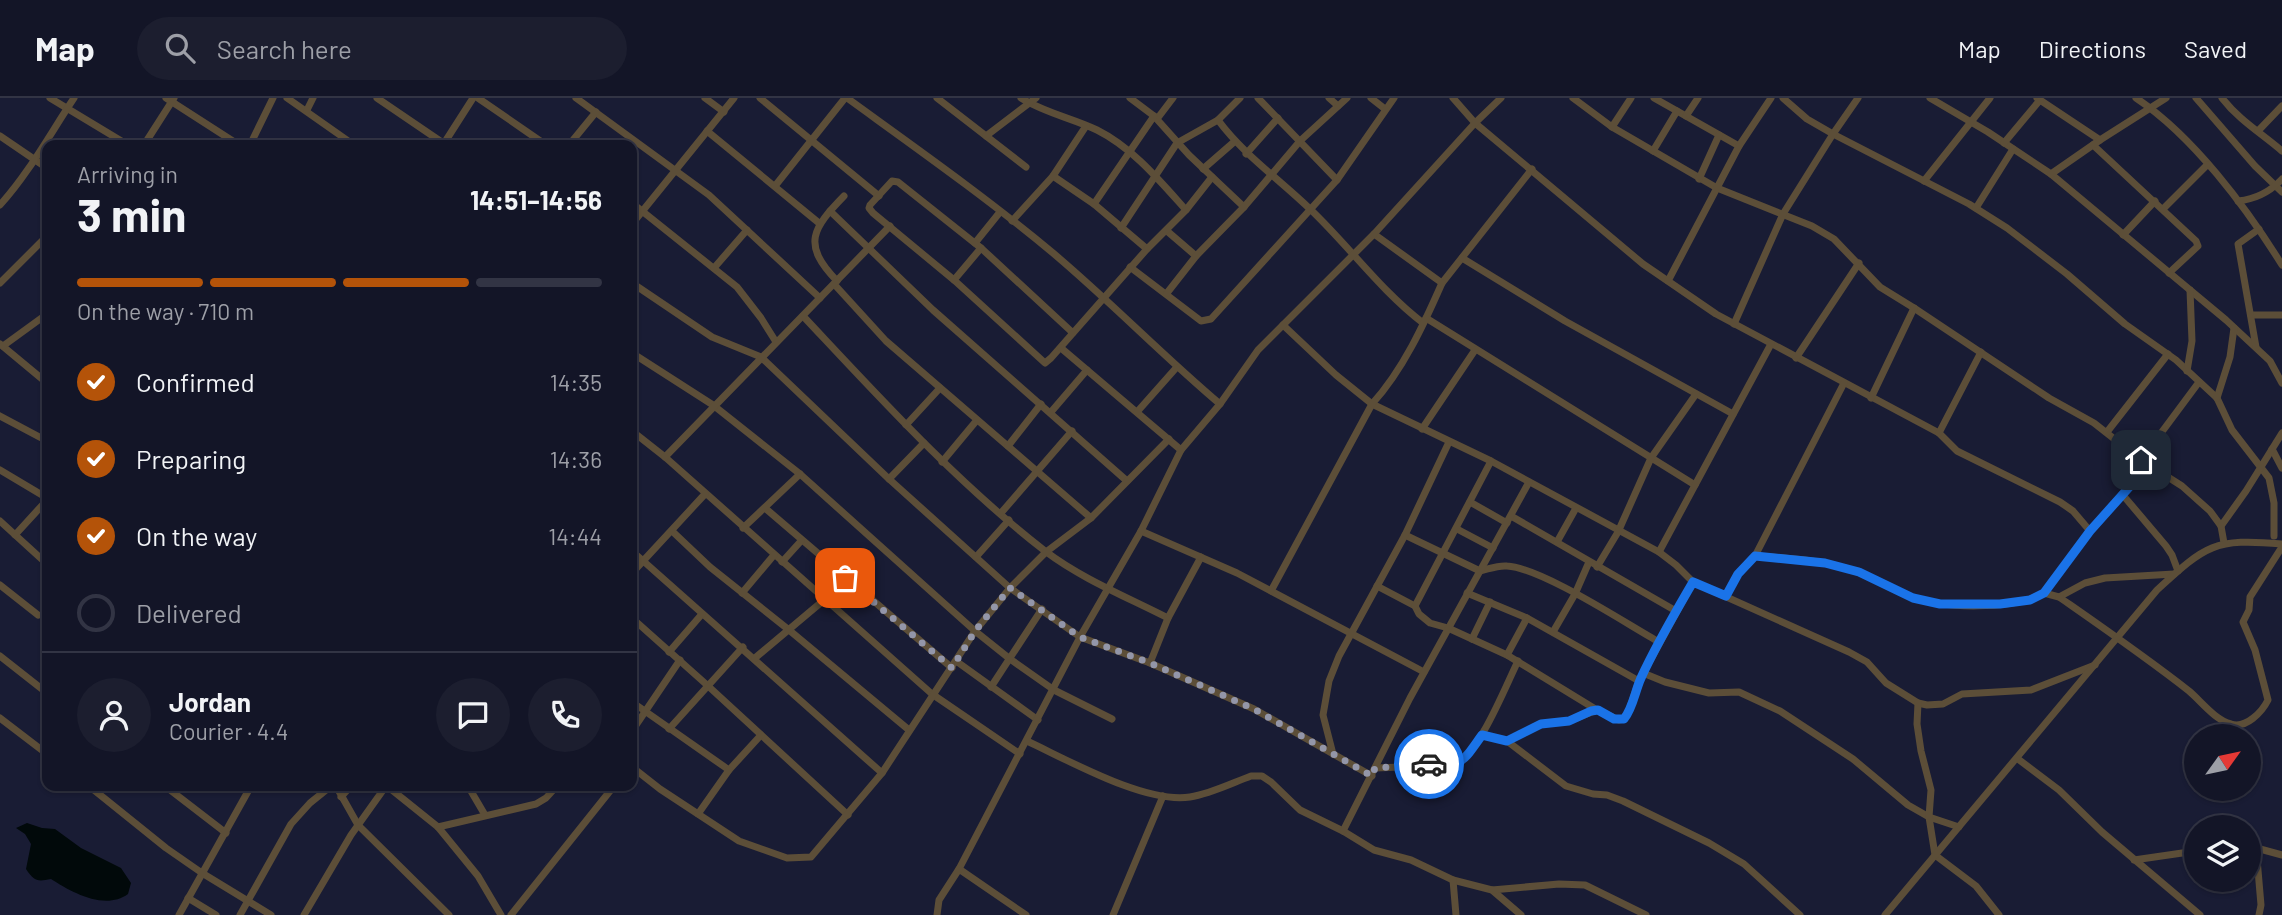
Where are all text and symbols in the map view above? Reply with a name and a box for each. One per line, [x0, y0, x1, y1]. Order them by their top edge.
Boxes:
search box [137, 17, 627, 80]
text: Map [35, 28, 95, 68]
icon: search [161, 29, 199, 67]
text: Search here [217, 33, 352, 64]
text: Map [1958, 34, 2001, 63]
text: Directions [2039, 34, 2146, 63]
text: Saved [2184, 34, 2247, 63]
text: Arriving in [77, 160, 178, 188]
text: 14:51–14:56 [470, 184, 602, 215]
text: 3 min [77, 186, 186, 241]
text: On the way · 710 m [77, 297, 254, 325]
icon: check [77, 363, 115, 401]
text: Confirmed [136, 366, 255, 397]
text: 14:35 [550, 368, 602, 396]
pin [2111, 430, 2171, 490]
icon: check [77, 440, 115, 478]
icon: home [2122, 441, 2160, 479]
text: Preparing [136, 443, 246, 474]
text: 14:36 [550, 445, 602, 473]
icon: check [77, 517, 115, 555]
text: On the way [136, 520, 257, 551]
text: 14:44 [548, 522, 602, 550]
pin [815, 548, 875, 608]
icon: bag [826, 559, 864, 597]
text: Delivered [136, 597, 242, 628]
button: person [77, 678, 151, 752]
button: chat [436, 678, 510, 752]
button: phone [528, 678, 602, 752]
text: Jordan [169, 686, 251, 717]
text: Courier · 4.4 [169, 717, 288, 745]
north arrow [2184, 724, 2261, 802]
map controls [2184, 724, 2261, 892]
courier [1394, 729, 1464, 799]
icon: car [1410, 745, 1448, 783]
button: layers [2184, 815, 2261, 892]

